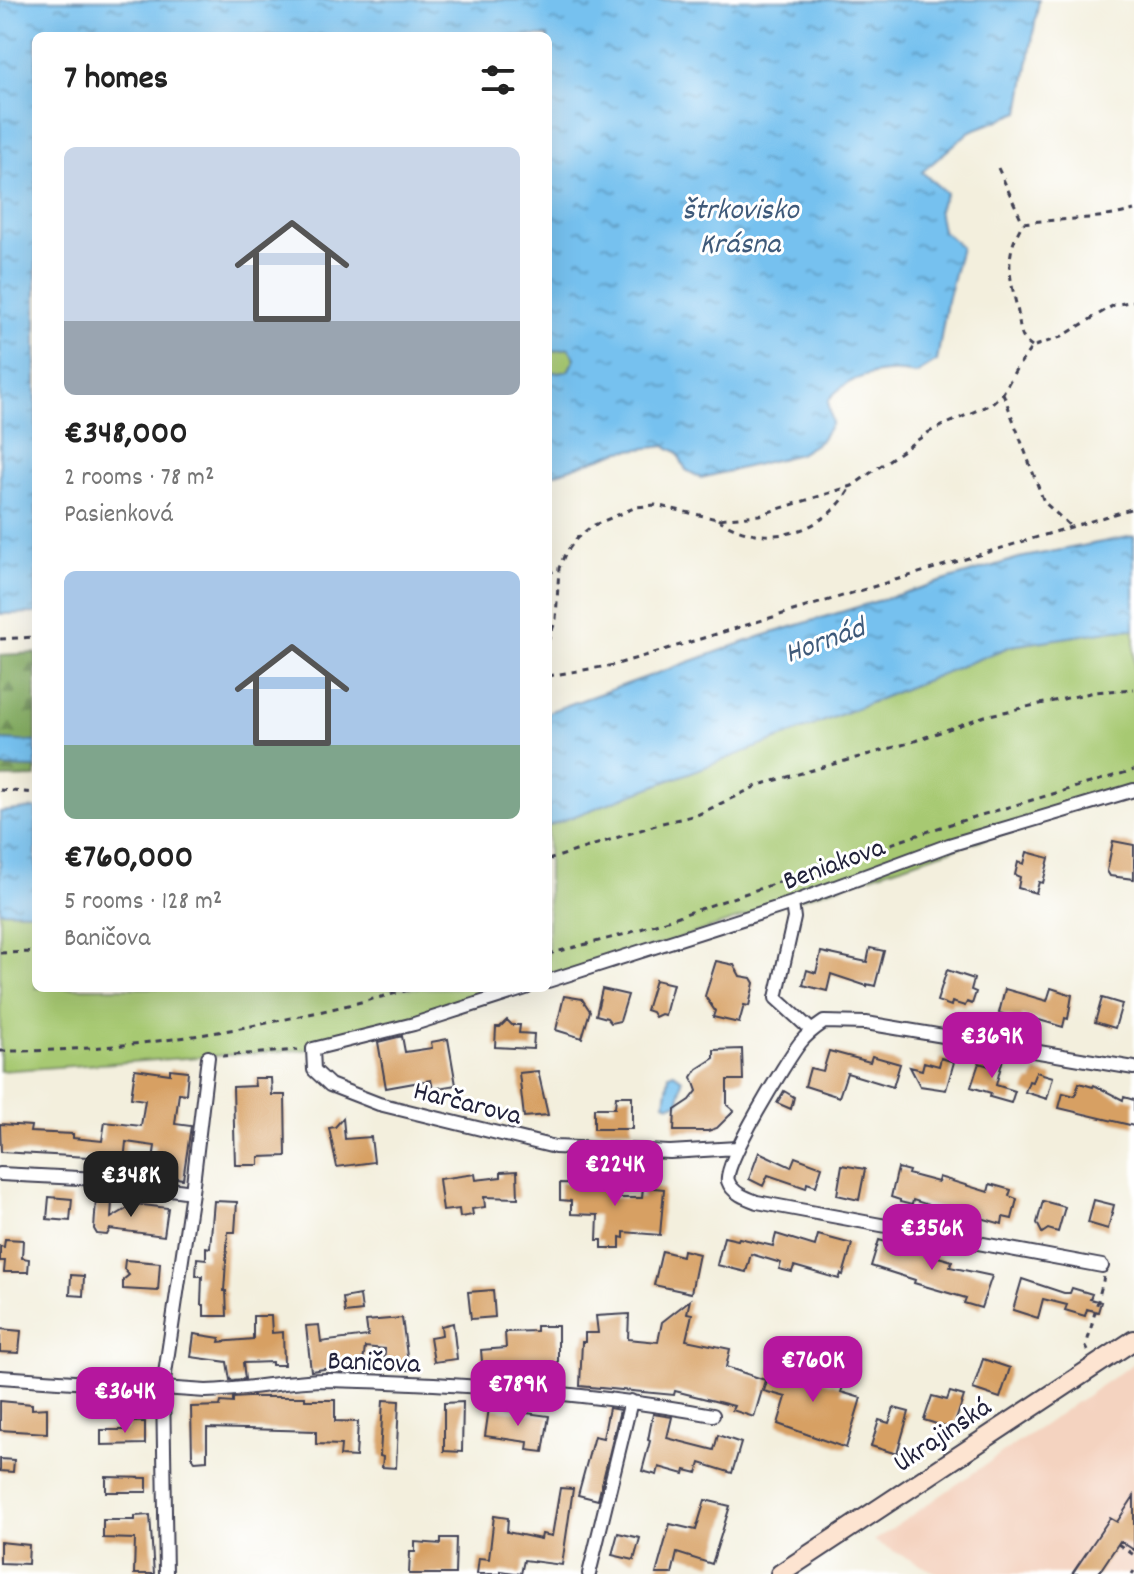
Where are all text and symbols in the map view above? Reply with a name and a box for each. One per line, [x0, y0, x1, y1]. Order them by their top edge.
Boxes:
text: 7 homes [64, 56, 168, 105]
icon: filters [476, 58, 520, 102]
water label: štrkovisko Krásna [681, 191, 800, 268]
icon: home [220, 199, 364, 343]
text: €348,000 [64, 411, 188, 460]
text: 2 rooms · 78 m² [64, 460, 214, 497]
text: Pasienková [64, 497, 173, 534]
water label: Hornád [779, 608, 875, 678]
icon: home [220, 623, 364, 767]
street label: Beniakova [778, 830, 892, 904]
text: €760,000 [64, 835, 193, 884]
text: 5 rooms · 128 m² [64, 884, 222, 921]
text: Baničova [64, 921, 150, 958]
pin: €369K [936, 1012, 1048, 1080]
text: €369K [961, 1019, 1023, 1056]
street label: Harčarova [409, 1073, 526, 1139]
pin: €224K [559, 1140, 671, 1208]
text: €224K [585, 1147, 645, 1184]
pin: €348K [75, 1151, 187, 1219]
text: €348K [101, 1158, 161, 1195]
pin: €356K [876, 1204, 988, 1272]
text: €356K [901, 1211, 963, 1248]
pin: €760K [757, 1336, 869, 1404]
street label: Baničova [327, 1343, 422, 1387]
text: €760K [781, 1343, 845, 1380]
pin: €789K [462, 1360, 574, 1428]
pin: €364K [69, 1367, 181, 1435]
text: €789K [489, 1367, 547, 1404]
text: €364K [94, 1374, 156, 1411]
street label: Ukrajinská [887, 1389, 1001, 1485]

